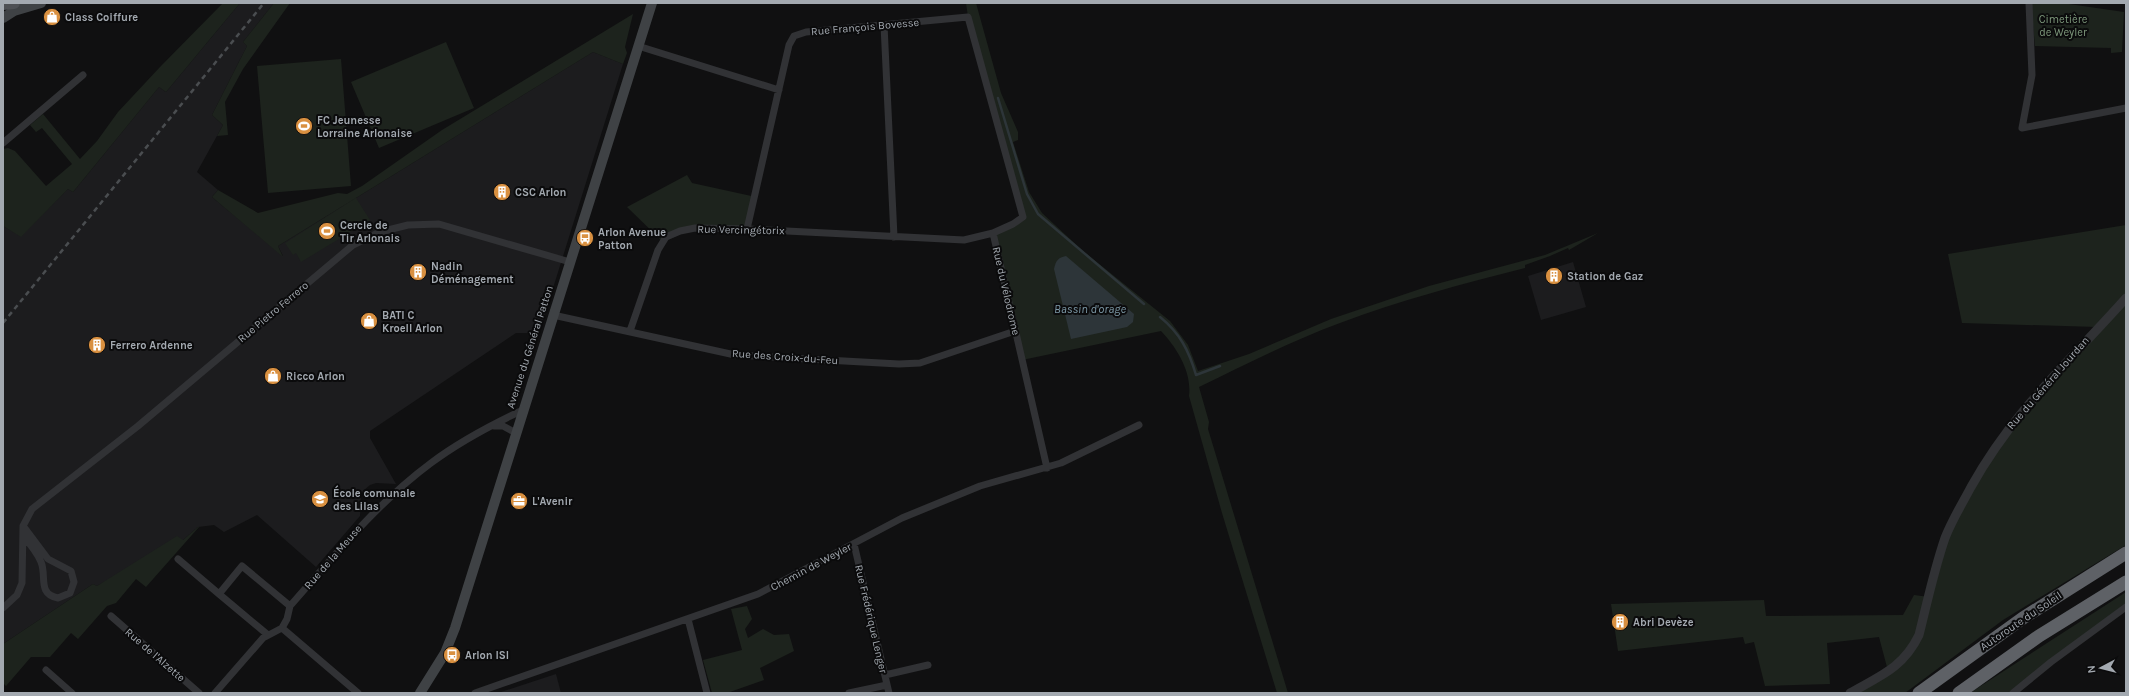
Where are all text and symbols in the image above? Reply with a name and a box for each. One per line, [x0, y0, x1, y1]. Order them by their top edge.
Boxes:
shop icon: Class Coiffure [42, 7, 62, 27]
place label: Class Coiffure [65, 11, 138, 24]
park label: Cimetière de Weyler [2039, 13, 2088, 39]
street label: Rue François Bovesse [810, 16, 920, 38]
place label: FC Jeunesse Lorraine Arlonaise [317, 114, 412, 140]
sports icon: FC Jeunesse Lorraine Arlonaise [294, 116, 314, 136]
building icon: CSC Arlon [492, 182, 512, 202]
place label: CSC Arlon [515, 186, 566, 199]
place label: Cercle de Tir Arlonais [340, 219, 400, 245]
sports icon: Cercle de Tir Arlonais [317, 221, 337, 241]
street label: Rue Vercingétorix [697, 223, 785, 237]
place label: Arlon Avenue Patton [598, 226, 666, 252]
bus stop icon: Arlon Avenue Patton [575, 228, 595, 248]
street label: Rue du Vélodrome [989, 245, 1023, 337]
place label: Nadin Déménagement [431, 260, 514, 286]
building icon: Nadin Déménagement [408, 262, 428, 282]
building icon: Station de Gaz [1544, 266, 1564, 286]
place label: Station de Gaz [1567, 270, 1643, 283]
street label: Rue Pietro Ferrero [235, 279, 311, 345]
street label: Avenue du Général Patton [504, 284, 556, 410]
water label: Bassin d'orage [1054, 302, 1126, 316]
place label: BATI C Kroell Arlon [382, 309, 443, 335]
shop icon: BATI C Kroell Arlon [359, 311, 379, 331]
street label: Rue du Général Jourdan [2004, 334, 2092, 432]
building icon: Ferrero Ardenne [87, 335, 107, 355]
place label: Ferrero Ardenne [110, 339, 193, 352]
street label: Rue des Croix-du-Feu [731, 347, 839, 367]
shop icon: Ricco Arlon [263, 366, 283, 386]
place label: Ricco Arlon [286, 370, 345, 383]
place label: École comunale des Lilas [333, 485, 415, 513]
school or university icon: École comunale des Lilas [310, 489, 330, 509]
office icon: L'Avenir [509, 491, 529, 511]
place label: L'Avenir [532, 495, 573, 508]
street label: Rue de la Meuse [301, 522, 365, 592]
street label: Chemin de Weyler [768, 540, 854, 594]
street label: Rue Frédérique Lenger [852, 563, 890, 675]
street label: Autoroute du Soleil [1978, 589, 2064, 653]
building icon: Abri Devèze [1610, 612, 1630, 632]
place label: Abri Devèze [1633, 616, 1694, 629]
street label: Rue de l'Alzette [122, 625, 188, 685]
bus stop icon: Arlon ISI [442, 645, 462, 665]
north arrow [2081, 648, 2121, 688]
place label: Arlon ISI [465, 649, 509, 662]
text: N [2085, 664, 2099, 674]

